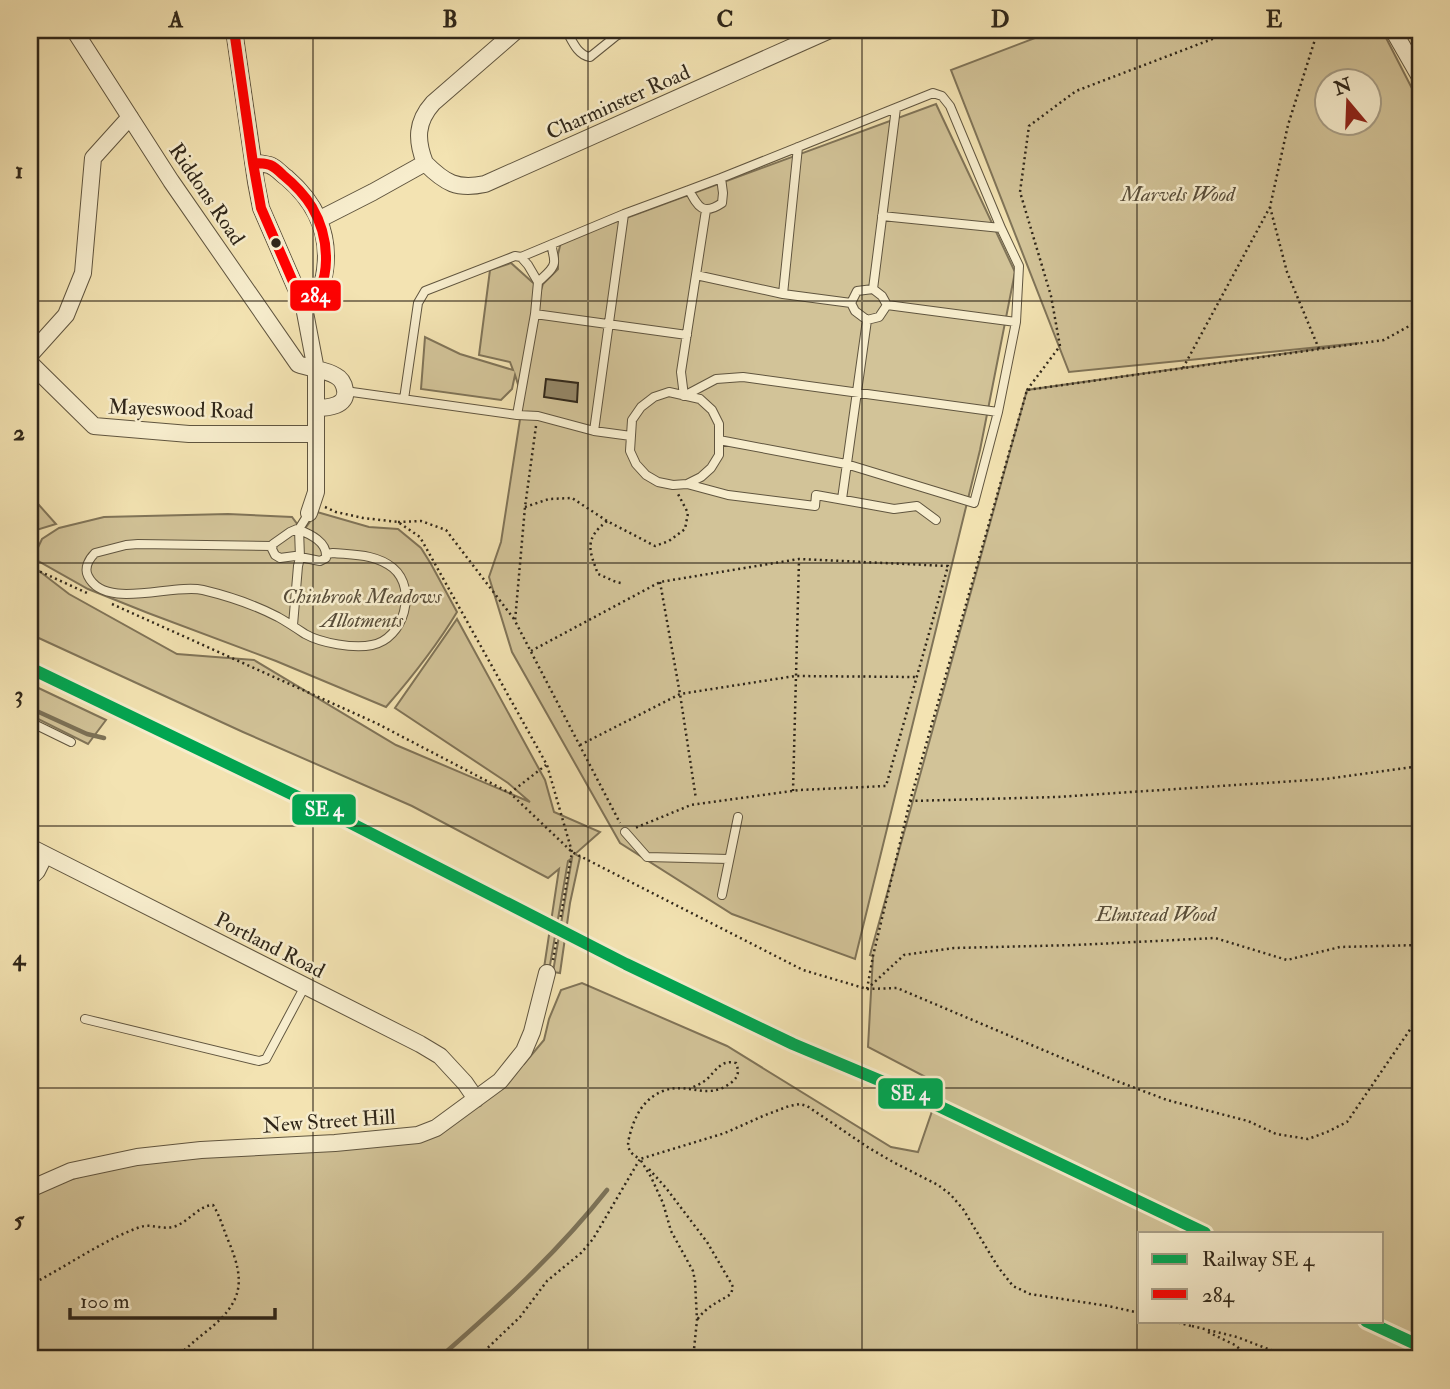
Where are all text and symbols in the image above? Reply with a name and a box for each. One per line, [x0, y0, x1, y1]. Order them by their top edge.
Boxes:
text: A [168, 5, 184, 34]
text: B [442, 5, 458, 34]
text: C [717, 5, 733, 34]
text: D [991, 5, 1009, 34]
text: E [1266, 5, 1283, 34]
street label: Charminster Road [542, 58, 695, 146]
north arrow [1314, 66, 1384, 136]
text: N [1330, 72, 1356, 101]
street label: Riddons Road [162, 138, 251, 251]
text: 1 [15, 156, 23, 185]
park label: Marvels Wood [1119, 181, 1236, 208]
unlabelled marker [269, 236, 283, 250]
line badge: 284 [289, 279, 342, 312]
text: 284 [301, 284, 331, 308]
street label: Mayeswood Road [108, 393, 255, 426]
text: 2 [13, 418, 25, 447]
park label: Chinbrook Meadows Allotments [282, 583, 443, 634]
text: 3 [15, 680, 23, 709]
line badge: SE 4 [291, 793, 357, 826]
text: SE 4 [305, 798, 345, 822]
park label: Elmstead Wood [1094, 901, 1217, 928]
street label: Portland Road [210, 906, 330, 985]
text: 4 [12, 943, 27, 972]
line badge: SE 4 [877, 1077, 944, 1110]
text: SE 4 [891, 1082, 931, 1106]
street label: New Street Hill [262, 1103, 397, 1140]
text: 5 [14, 1205, 25, 1234]
legend [1138, 1232, 1384, 1322]
text: Railway SE 4 [1202, 1246, 1316, 1273]
scale bar [70, 1277, 275, 1321]
text: 284 [1202, 1282, 1235, 1309]
text: 100 m [80, 1288, 130, 1315]

